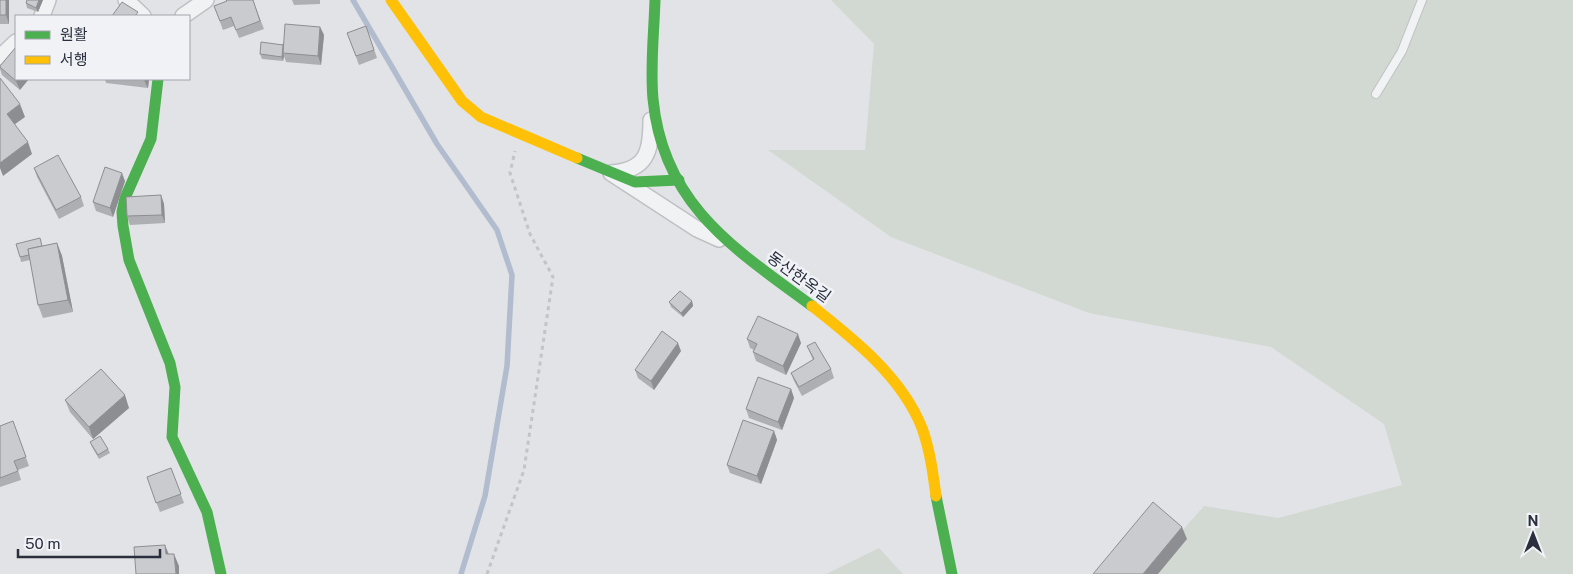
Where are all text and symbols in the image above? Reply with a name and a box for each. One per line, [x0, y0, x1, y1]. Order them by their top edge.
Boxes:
legend [15, 15, 190, 80]
text: 원활 [60, 26, 88, 43]
text: 서행 [60, 51, 88, 68]
street label: 동산한옥길 [764, 248, 834, 306]
north arrow [1508, 509, 1558, 559]
text: N [1528, 513, 1538, 529]
scale bar [18, 526, 160, 558]
text: 50 m [25, 535, 60, 552]

